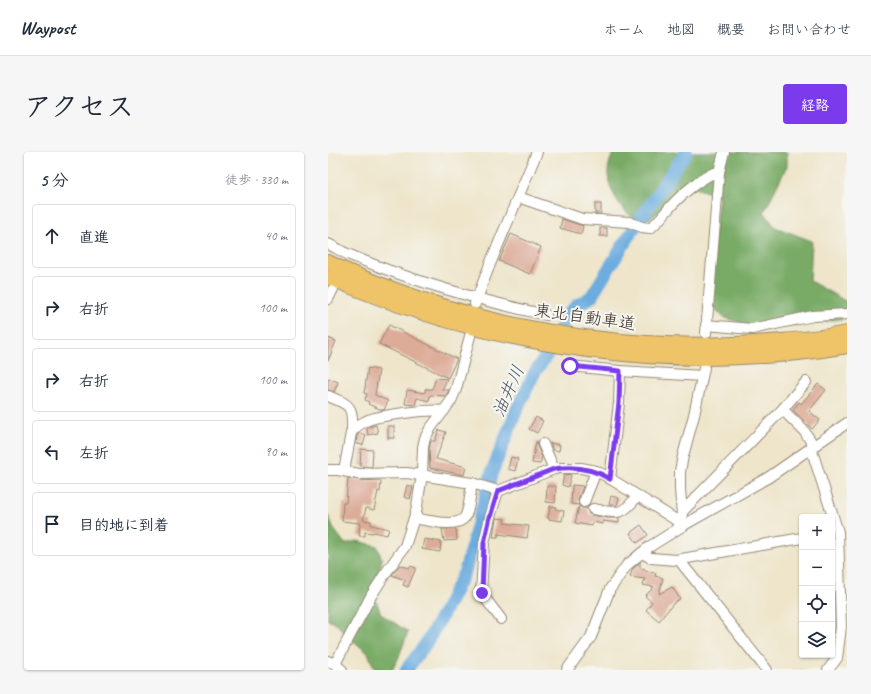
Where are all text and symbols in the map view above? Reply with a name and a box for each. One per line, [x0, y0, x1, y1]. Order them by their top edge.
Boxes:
text: Waypost [20, 16, 75, 40]
text: ホーム [604, 21, 645, 38]
text: 地図 [667, 21, 695, 38]
text: 概要 [717, 21, 745, 38]
text: お問い合わせ [767, 21, 851, 38]
button: 経路 [783, 84, 847, 124]
text: アクセス [24, 89, 134, 124]
text: 5 分 [40, 170, 69, 191]
text: 徒歩 · 330 m [225, 172, 288, 188]
icon: ahead [41, 225, 63, 247]
text: 直進 [79, 228, 109, 247]
text: 40 m [265, 228, 287, 244]
icon: right [41, 297, 63, 319]
text: 右折 [79, 300, 109, 319]
text: 100 m [259, 300, 287, 316]
street label: 東北自動車道 [533, 300, 637, 334]
route start [561, 357, 579, 375]
water label: 油井川 [487, 362, 529, 420]
icon: right [41, 369, 63, 391]
text: 右折 [79, 372, 109, 391]
text: 100 m [259, 372, 287, 388]
icon: left [41, 441, 63, 463]
text: 左折 [79, 444, 109, 463]
text: 90 m [265, 444, 287, 460]
icon: arrive [41, 513, 63, 535]
map controls [799, 514, 835, 658]
button: + [799, 514, 835, 550]
text: 目的地に到着 [79, 516, 169, 535]
button: − [799, 550, 835, 586]
route end [473, 584, 491, 602]
button: locate [799, 586, 835, 622]
button: layers [799, 622, 835, 658]

